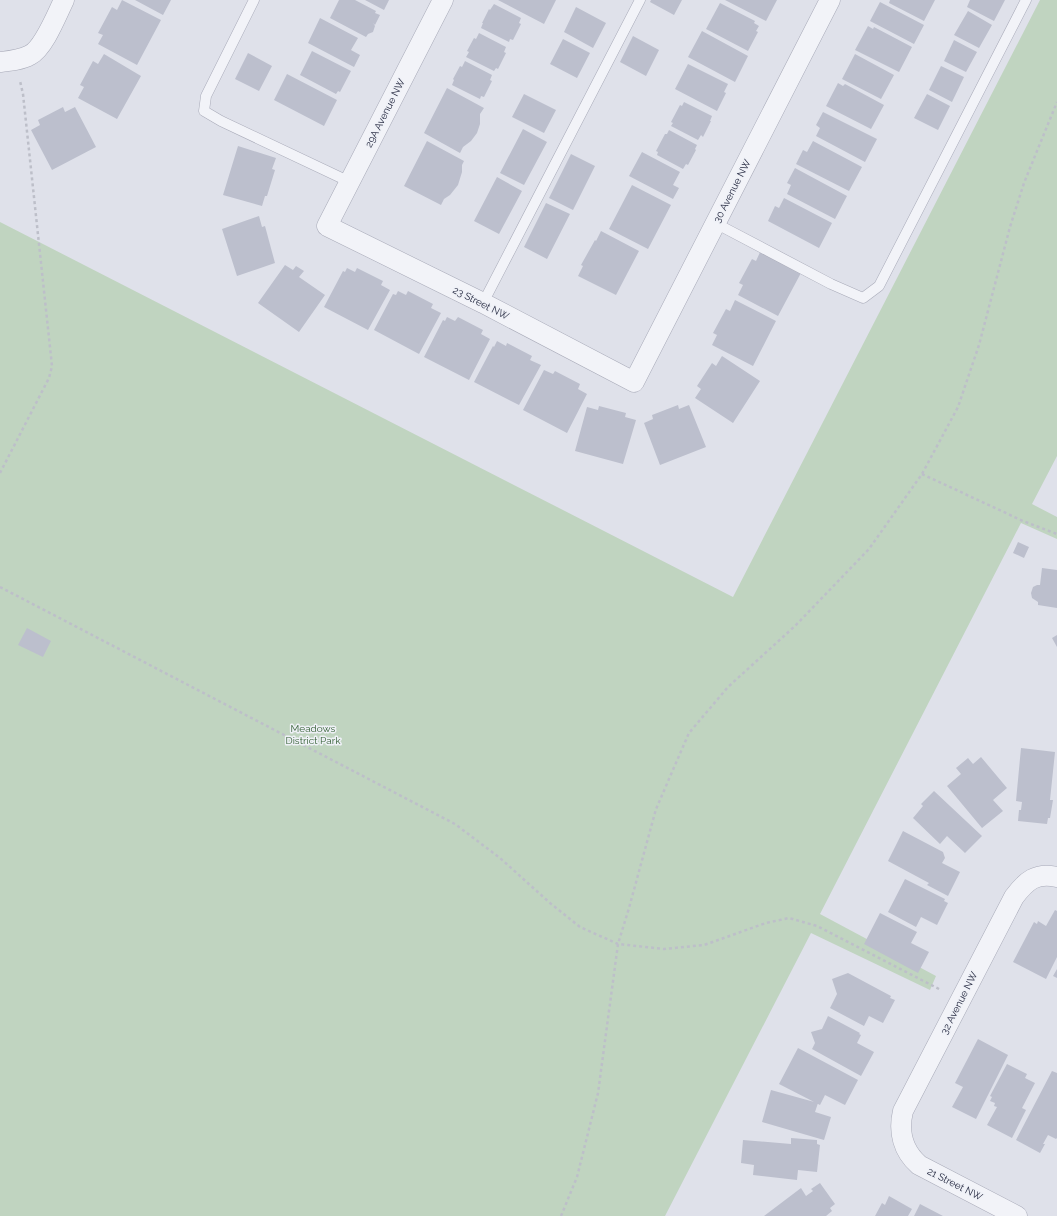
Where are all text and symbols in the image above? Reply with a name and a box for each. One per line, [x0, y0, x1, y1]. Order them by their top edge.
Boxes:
street label: 29A Avenue NW [363, 76, 407, 149]
street label: 30 Avenue NW [711, 157, 753, 224]
street label: 23 Street NW [451, 284, 511, 322]
park label: Meadows District Park [285, 723, 341, 746]
street label: 32 Avenue NW [939, 969, 980, 1036]
street label: 21 Street NW [926, 1165, 985, 1203]

